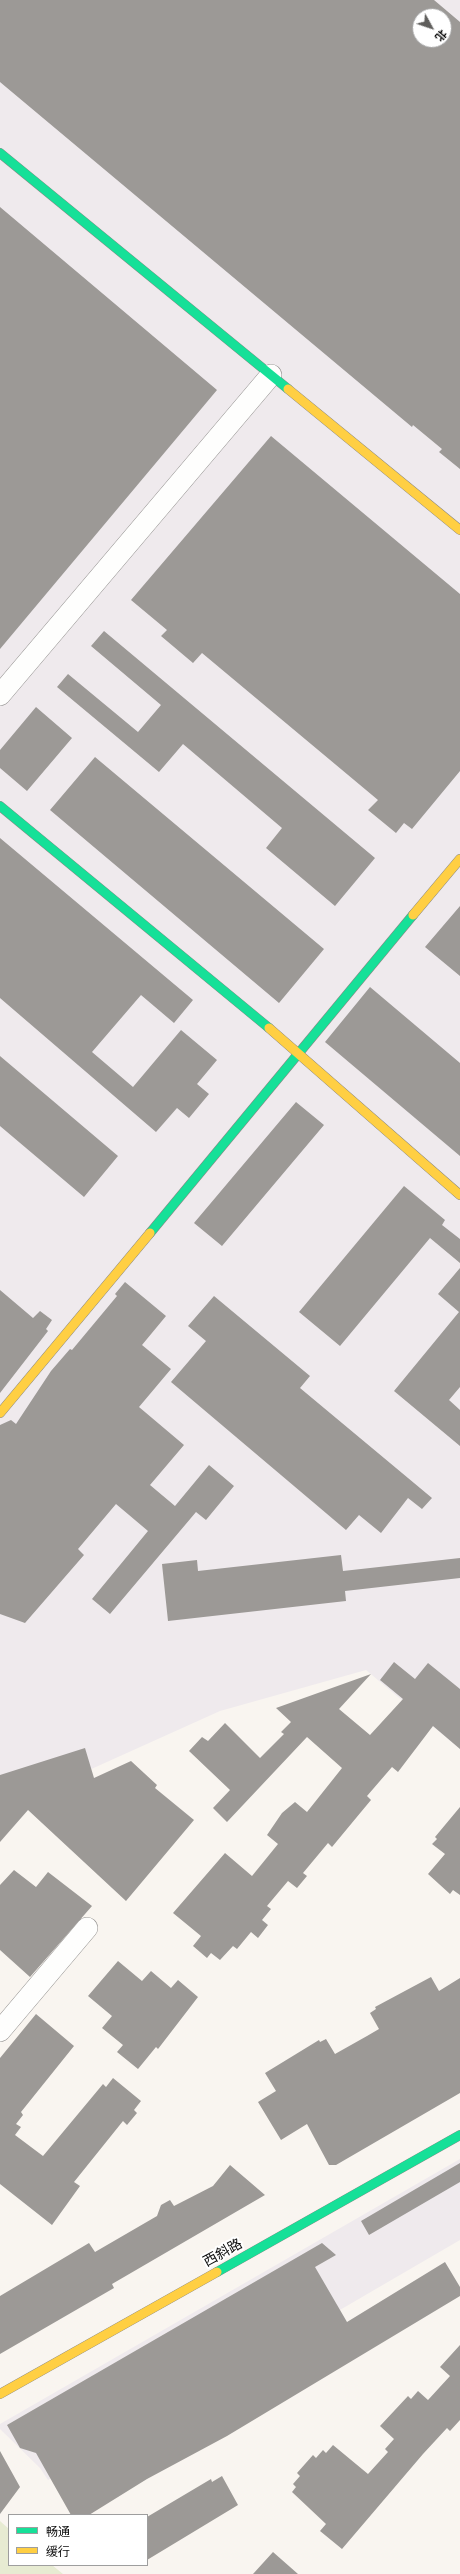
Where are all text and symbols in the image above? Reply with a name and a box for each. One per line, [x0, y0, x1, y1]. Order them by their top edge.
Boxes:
north arrow [412, 8, 452, 48]
text: 北 [432, 27, 449, 44]
street label: 西斜路 [201, 2235, 245, 2271]
legend [8, 2514, 148, 2566]
text: 畅通 [46, 2525, 70, 2539]
text: 缓行 [46, 2545, 70, 2559]

